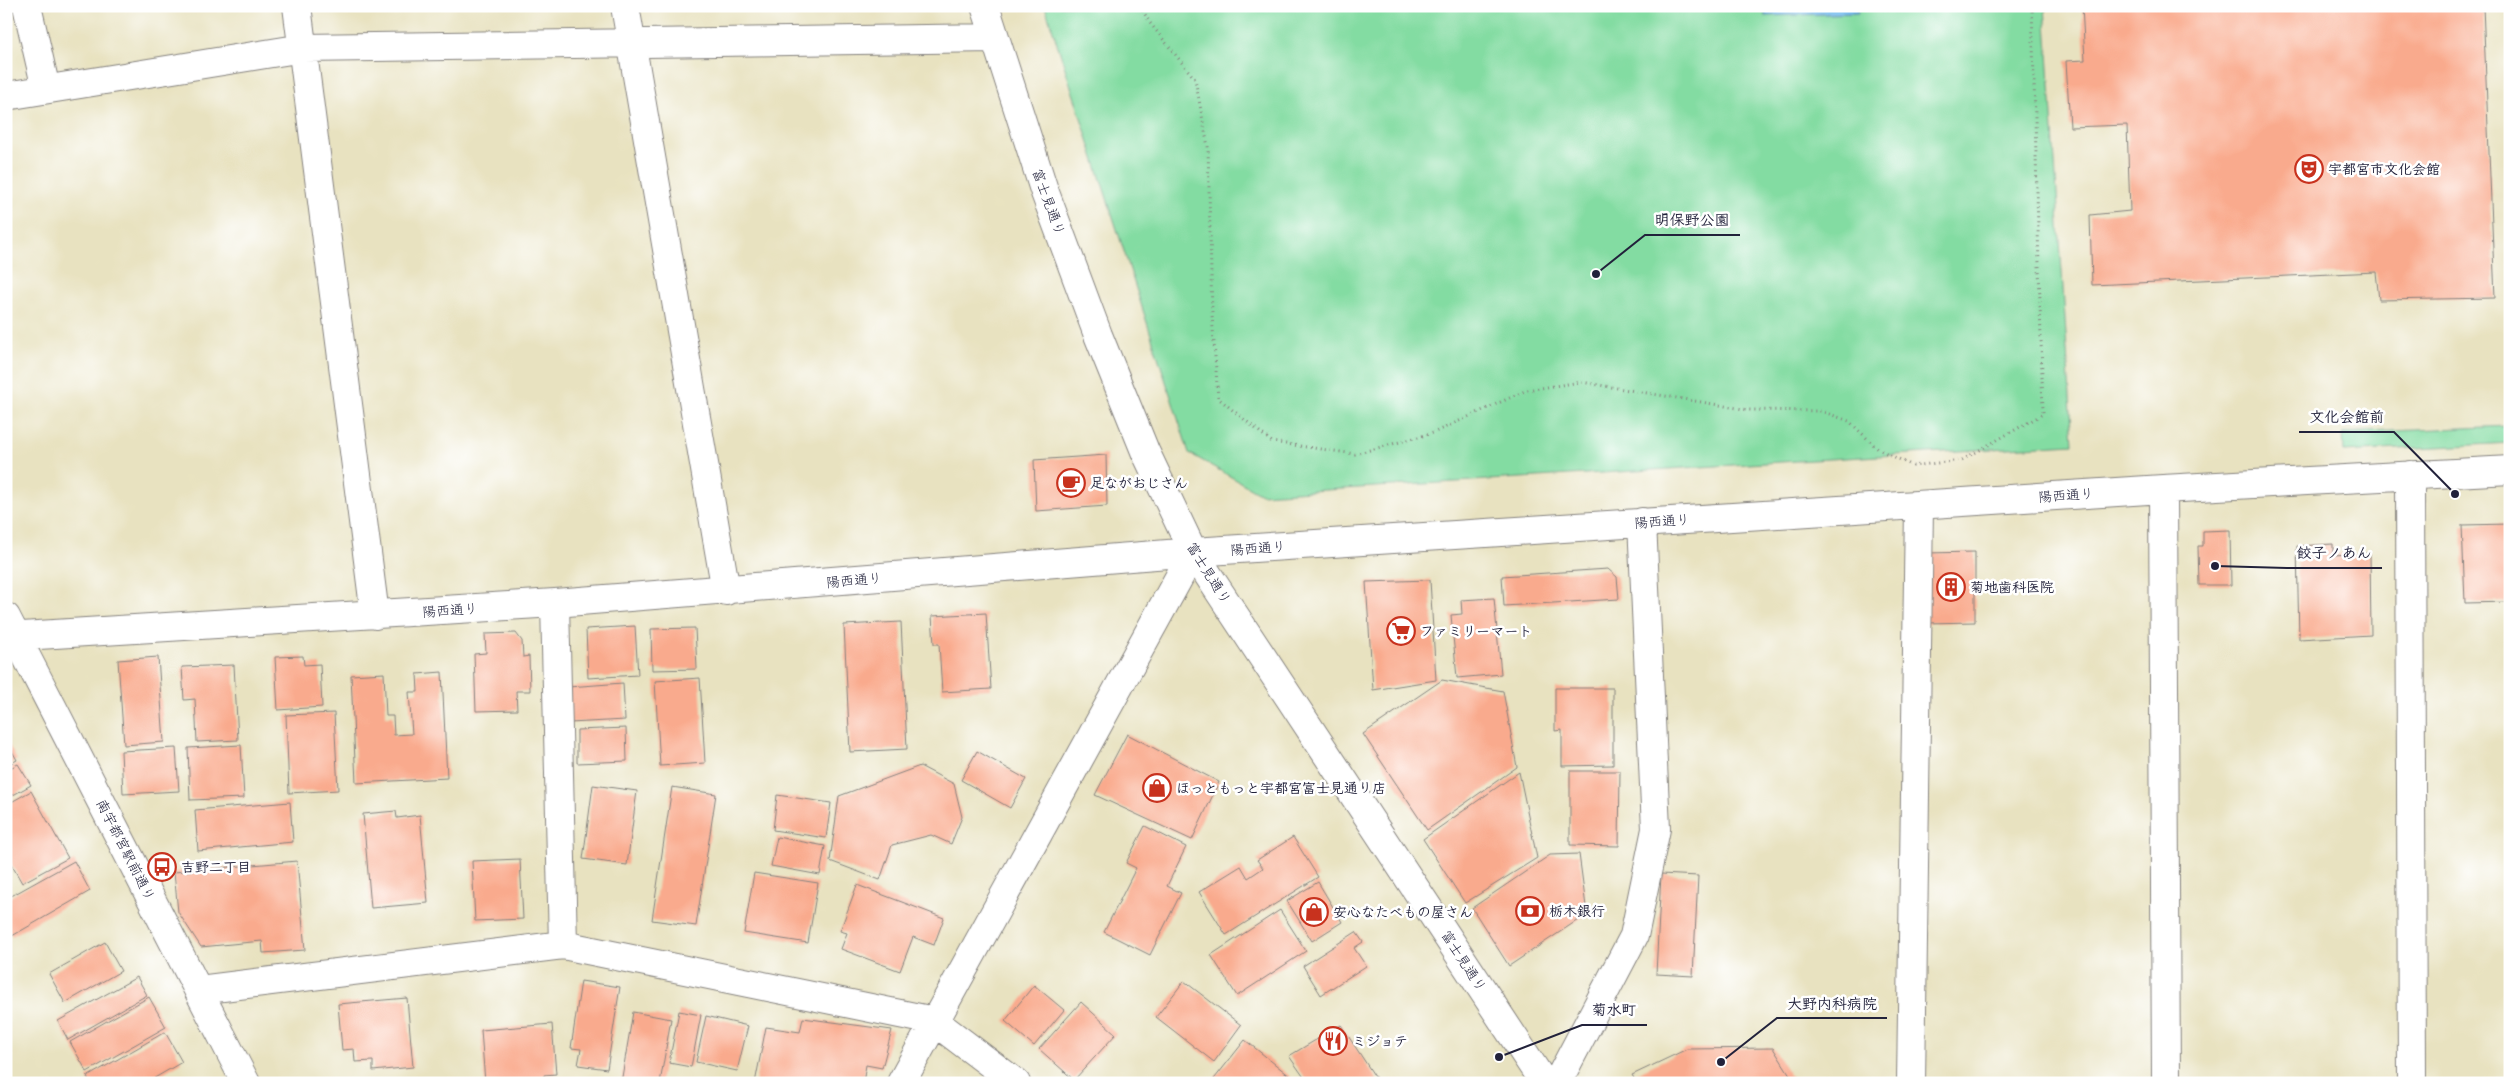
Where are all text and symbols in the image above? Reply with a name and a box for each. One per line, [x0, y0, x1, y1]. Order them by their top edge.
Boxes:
theatre icon: 宇都宮市文化会館 [2294, 154, 2324, 184]
place label: 宇都宮市文化会館 [2328, 158, 2440, 179]
street label: 富士見通り [1028, 165, 1071, 238]
callout: 明保野公園 [1645, 205, 1740, 235]
text: 明保野公園 [1654, 207, 1730, 230]
callout: 文化会館前 [2299, 402, 2394, 432]
text: 文化会館前 [2309, 404, 2385, 427]
cafe icon: 足ながおじさん [1056, 468, 1086, 498]
place label: 足ながおじさん [1090, 472, 1188, 493]
street label: 陽西通り [2037, 482, 2095, 507]
street label: 陽西通り [1633, 508, 1691, 533]
street label: 陽西通り [1229, 535, 1287, 560]
street label: 富士見通り [1182, 537, 1237, 608]
callout: 餃子ノあん [2287, 538, 2382, 568]
text: 餃子ノあん [2296, 540, 2372, 563]
street label: 陽西通り [825, 567, 883, 592]
building icon: 菊地歯科医院 [1936, 572, 1966, 602]
place label: 菊地歯科医院 [1970, 576, 2054, 597]
street label: 陽西通り [421, 597, 479, 622]
supermarket icon: ファミリーマート [1386, 616, 1416, 646]
place label: ファミリーマート [1420, 620, 1533, 641]
shop icon: ほっともっと宇都宮富士見通り店 [1142, 773, 1172, 803]
place label: ほっともっと宇都宮富士見通り店 [1176, 777, 1386, 798]
street label: 南宇都宮駅前通り [92, 795, 161, 904]
bus stop icon: 吉野二丁目 [147, 852, 177, 882]
place label: 吉野二丁目 [181, 856, 251, 877]
bank icon: 栃木銀行 [1515, 896, 1545, 926]
shop icon: 安心なたべもの屋さん [1299, 897, 1329, 927]
place label: 栃木銀行 [1549, 900, 1605, 921]
place label: 安心なたべもの屋さん [1333, 901, 1473, 922]
street label: 富士見通り [1437, 926, 1492, 996]
callout: 大野内科病院 [1777, 988, 1887, 1018]
text: 大野内科病院 [1787, 991, 1877, 1014]
callout: 菊水町 [1582, 995, 1647, 1025]
text: 菊水町 [1591, 997, 1637, 1020]
restaurant icon: ミジョテ [1318, 1026, 1348, 1056]
place label: ミジョテ [1352, 1030, 1408, 1051]

